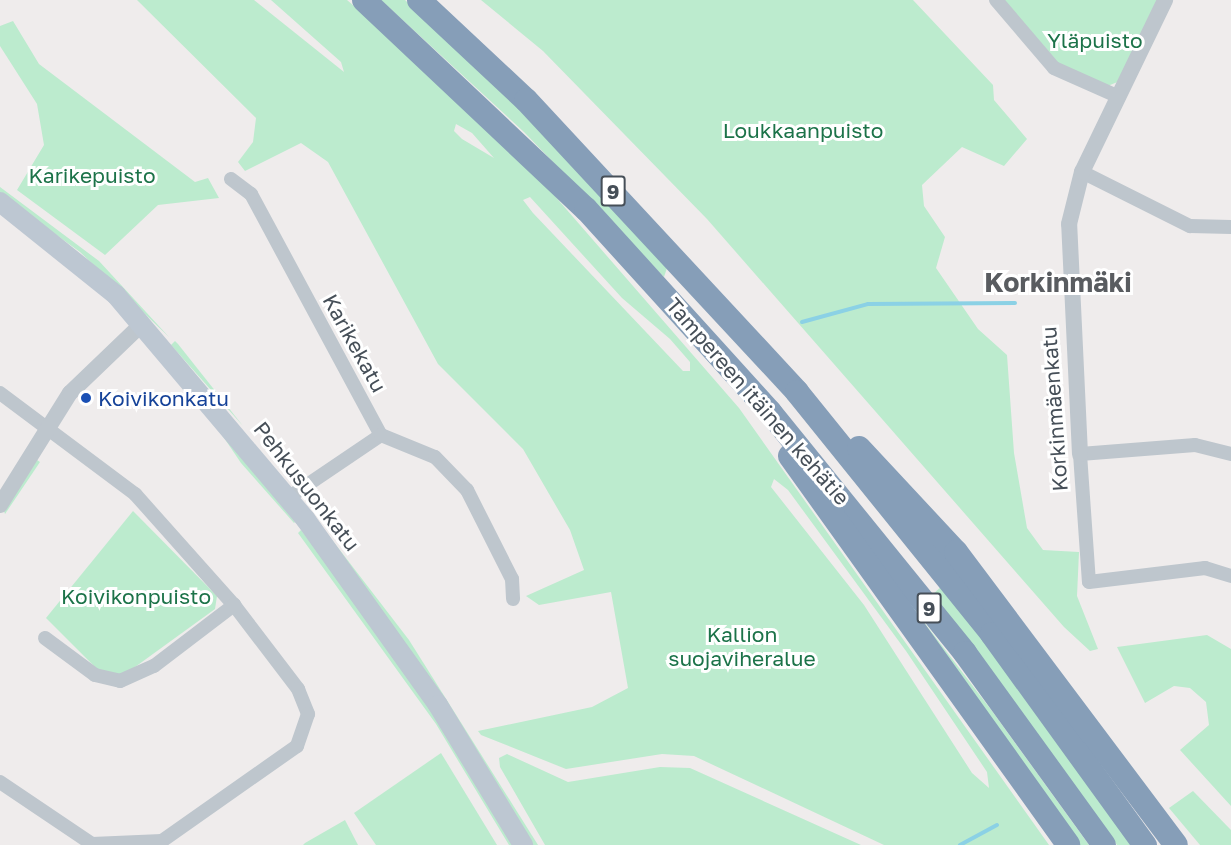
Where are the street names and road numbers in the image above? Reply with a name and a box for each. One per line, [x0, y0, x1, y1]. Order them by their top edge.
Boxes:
road number: 9 [600, 174, 626, 208]
street label: Karikekatu [318, 290, 392, 396]
street label: Tampereen itäinen kehätie [661, 292, 855, 510]
street label: Korkinmäenkatu [1036, 326, 1072, 492]
street label: Pehkusuonkatu [249, 416, 365, 556]
road number: 9 [916, 591, 942, 625]

